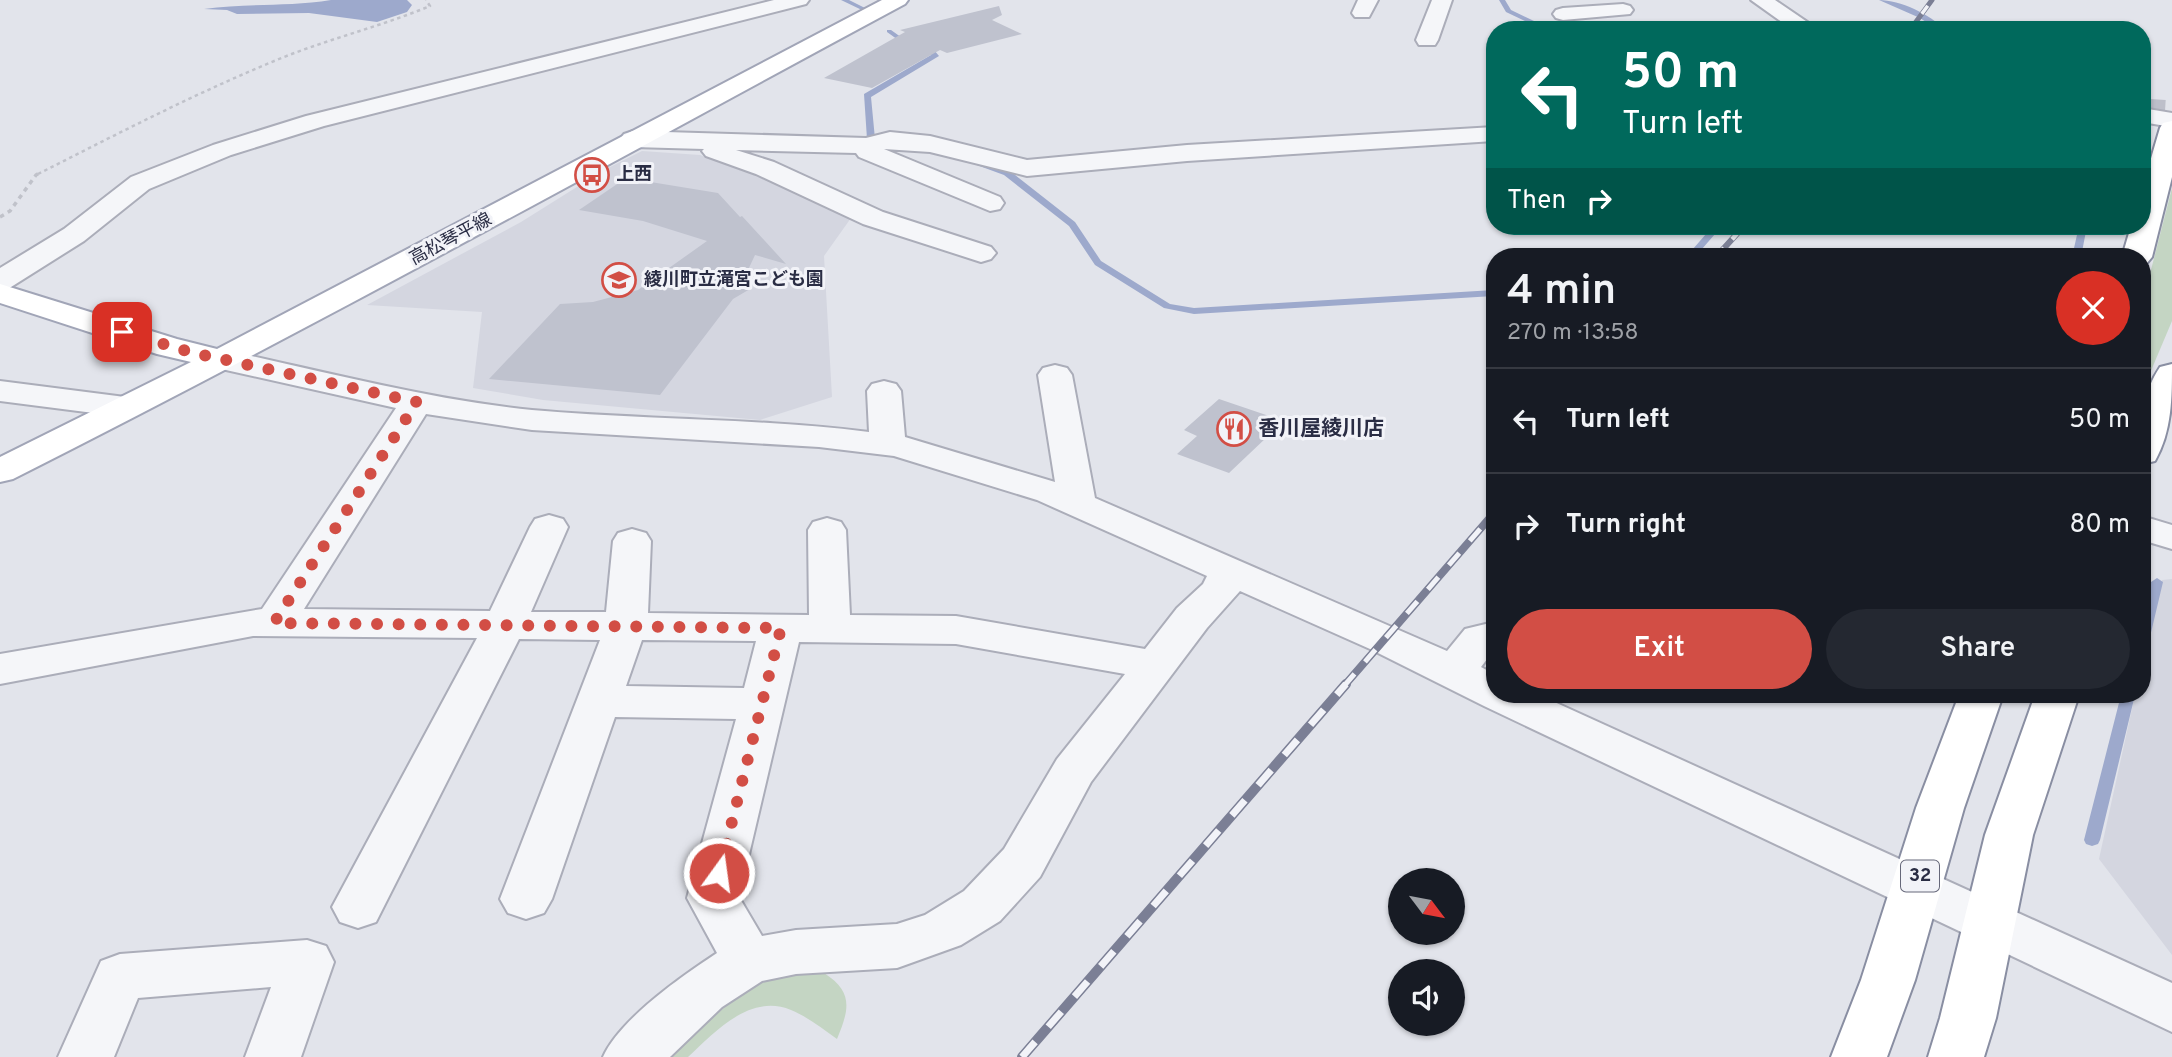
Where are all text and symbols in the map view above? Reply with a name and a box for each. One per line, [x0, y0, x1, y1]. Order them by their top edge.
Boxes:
text: 50 m [1622, 44, 1739, 106]
icon: left [1507, 49, 1598, 140]
text: Turn left [1622, 105, 1743, 145]
bus stop icon: 上西 [573, 156, 611, 194]
place label: 上西 [616, 164, 652, 187]
icon: right [1580, 182, 1618, 220]
text: Then [1507, 185, 1566, 218]
street label: 高松琴平線 [406, 209, 496, 271]
school or university icon: 綾川町立滝宮こども園 [600, 261, 638, 299]
text: 4 min [1507, 266, 1616, 319]
place label: 綾川町立滝宮こども園 [644, 269, 824, 292]
button: close [2056, 271, 2130, 345]
pin [92, 302, 152, 362]
icon: arrive [103, 313, 141, 351]
text: 270 m · 13:58 [1507, 319, 1639, 348]
icon: left [1507, 402, 1545, 440]
text: Turn left [1566, 404, 1670, 437]
text: 50 m [2069, 404, 2130, 437]
restaurant icon: 香川屋綾川店 [1215, 410, 1253, 448]
place label: 香川屋綾川店 [1258, 416, 1384, 443]
icon: right [1507, 507, 1545, 545]
text: Turn right [1566, 509, 1686, 542]
text: 80 m [2070, 509, 2130, 542]
button: Exit [1507, 609, 1812, 689]
button: Share [1826, 609, 2130, 689]
position arrow [682, 836, 756, 910]
road number: 32 [1901, 860, 1939, 891]
north arrow [1388, 868, 1465, 945]
map controls [1388, 868, 1465, 1036]
button: sound [1388, 959, 1465, 1036]

